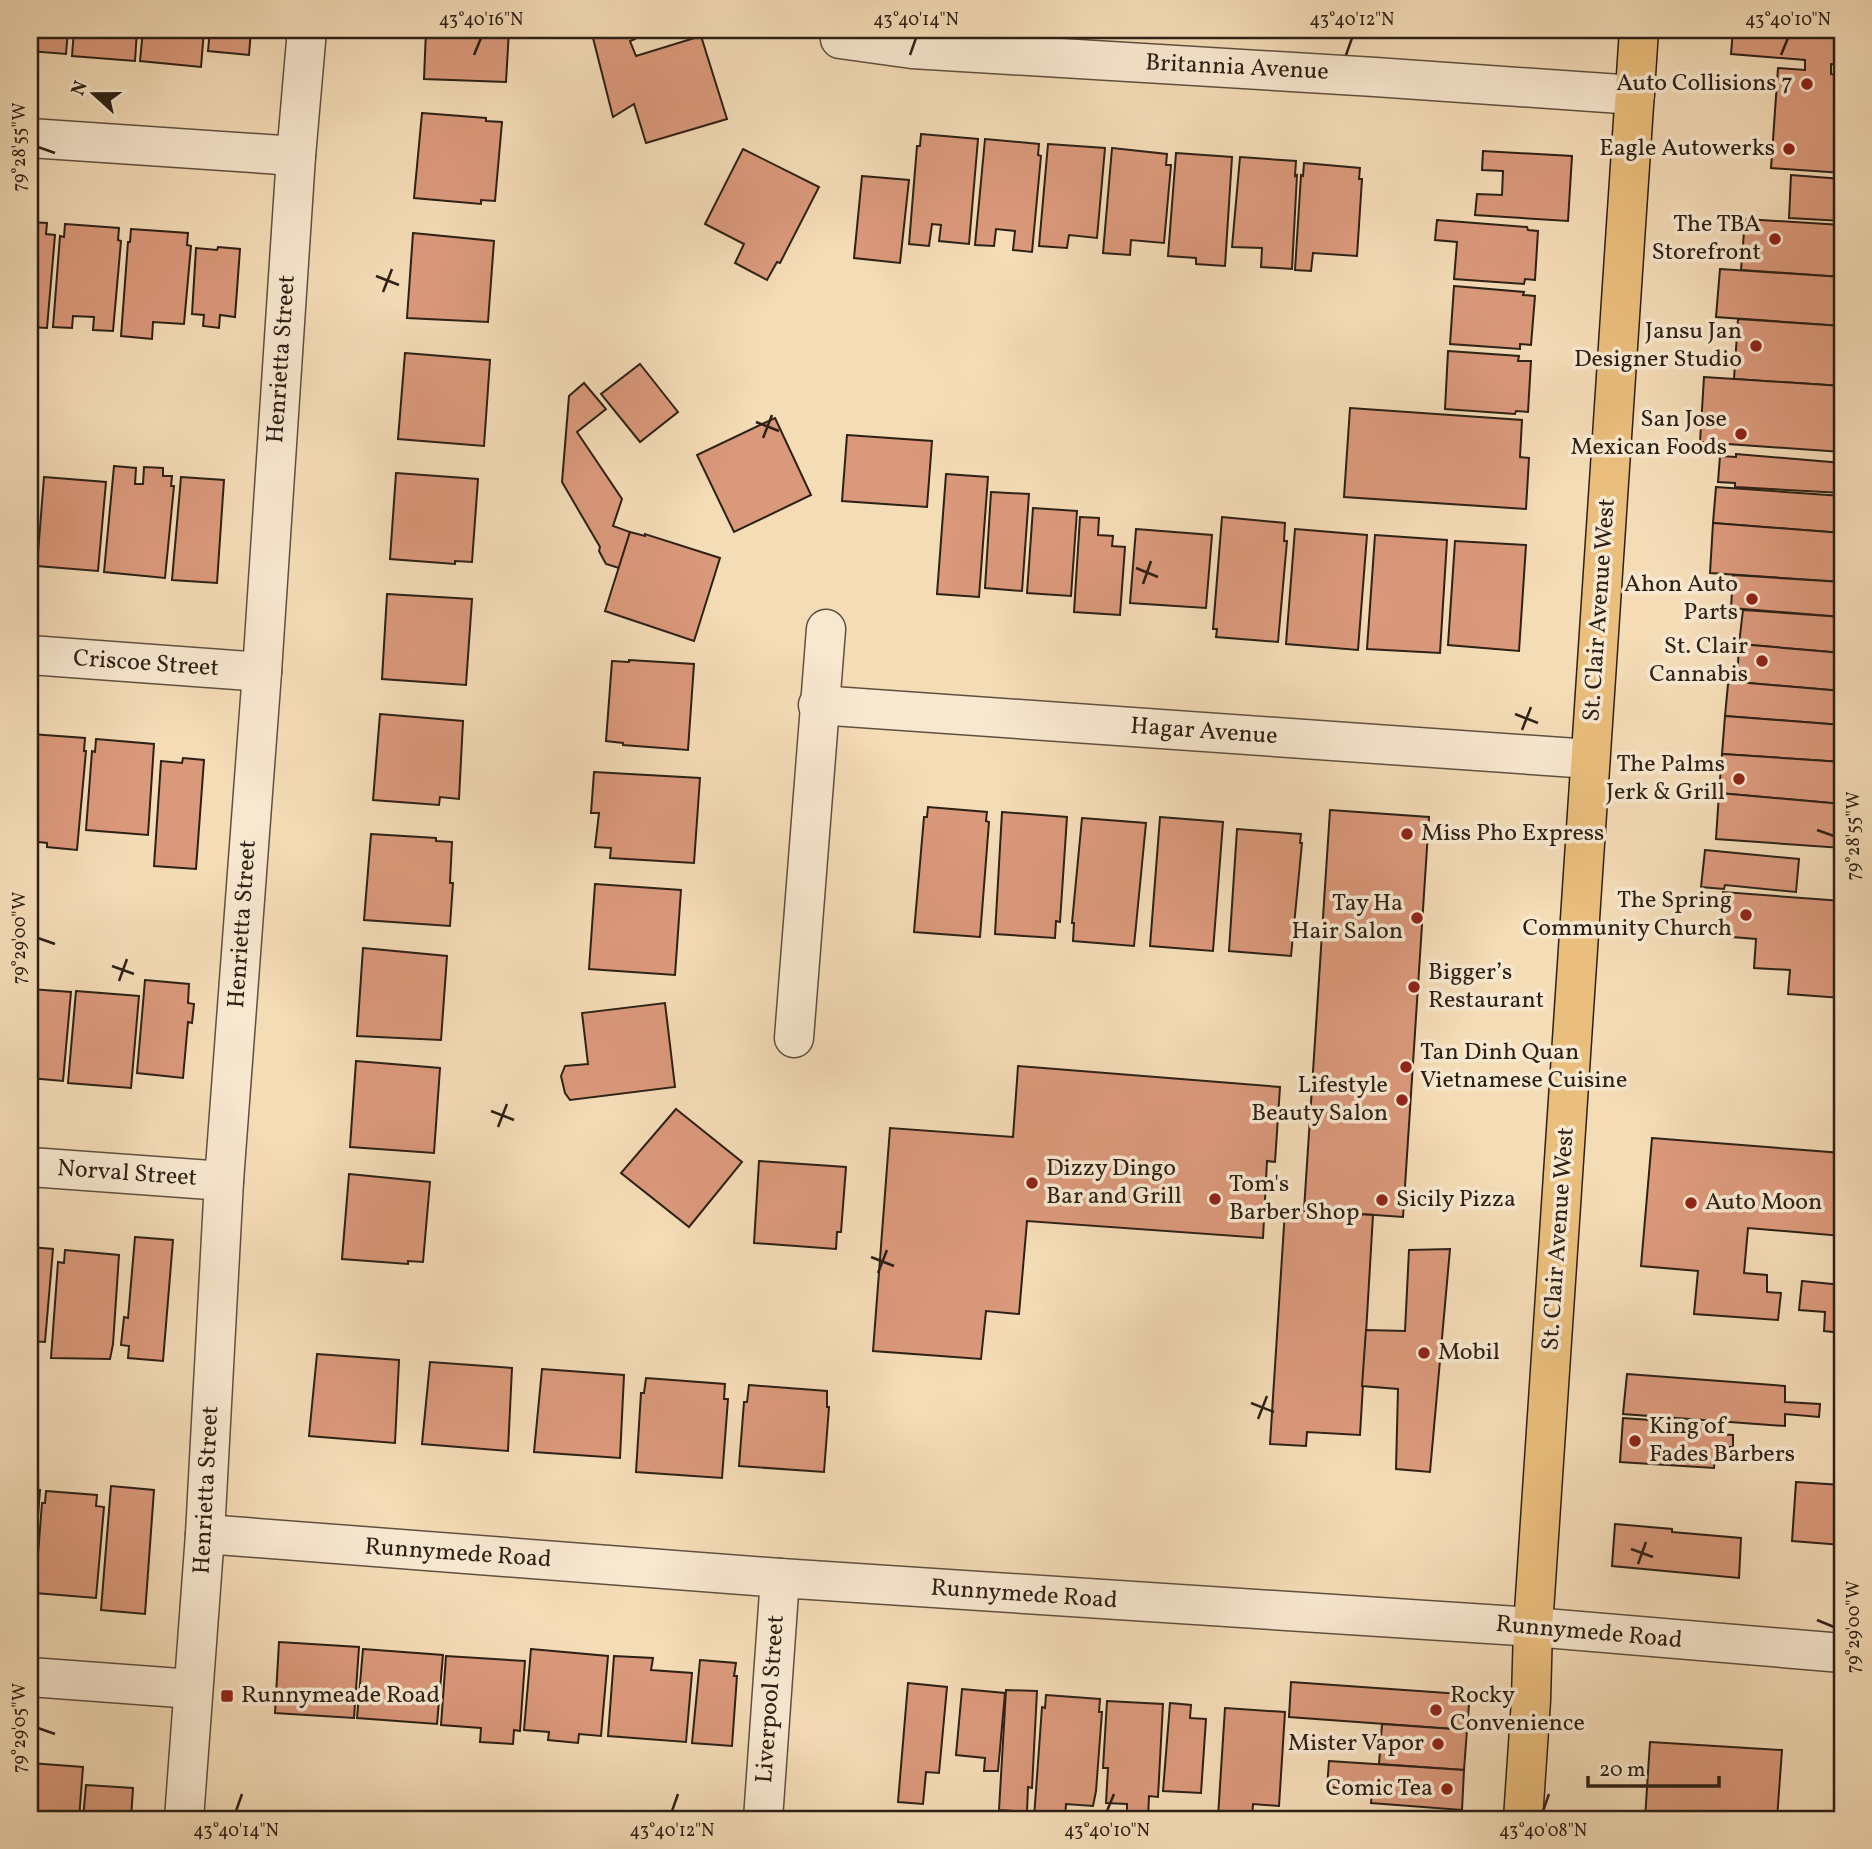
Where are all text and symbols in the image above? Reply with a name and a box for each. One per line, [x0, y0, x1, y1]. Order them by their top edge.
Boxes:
text: 43°40'16"N [439, 8, 523, 33]
text: 43°40'14"N [873, 8, 959, 33]
text: 43°40'12"N [1310, 8, 1394, 33]
text: 43°40'10"N [1745, 8, 1831, 33]
street label: Britannia Avenue [1144, 46, 1330, 90]
north arrow [60, 60, 130, 130]
place label: Auto Collisions 7 [1616, 67, 1793, 101]
marker: Auto Collisions 7 [1799, 76, 1815, 92]
text: N [65, 77, 95, 100]
text: 79°28'55"W [8, 103, 33, 191]
place label: Eagle Autowerks [1599, 132, 1775, 166]
marker: Eagle Autowerks [1781, 141, 1797, 157]
place label: The TBA Storefront [1652, 208, 1761, 270]
marker: The TBA Storefront [1767, 231, 1783, 247]
street label: Henrietta Street [259, 274, 305, 444]
place label: Jansu Jan Designer Studio [1574, 315, 1742, 377]
marker: Jansu Jan Designer Studio [1748, 338, 1764, 354]
place label: San Jose Mexican Foods [1571, 403, 1727, 465]
marker: San Jose Mexican Foods [1733, 426, 1749, 442]
street label: St. Clair Avenue West [1575, 497, 1625, 723]
place label: Ahon Auto Parts [1624, 568, 1738, 630]
marker: Ahon Auto Parts [1744, 591, 1760, 607]
place label: St. Clair Cannabis [1649, 630, 1748, 692]
street label: Criscoe Street [72, 642, 220, 686]
marker: St. Clair Cannabis [1754, 653, 1770, 669]
street label: Hagar Avenue [1129, 710, 1279, 754]
place label: The Palms Jerk & Grill [1606, 748, 1725, 810]
marker: The Palms Jerk & Grill [1731, 771, 1747, 787]
text: 79°28'55"W [1842, 792, 1867, 880]
place label: Miss Pho Express [1421, 817, 1604, 851]
marker: Miss Pho Express [1399, 826, 1415, 842]
street label: Henrietta Street [220, 839, 266, 1009]
place label: The Spring Community Church [1523, 884, 1732, 946]
place label: Tay Ha Hair Salon [1291, 887, 1403, 949]
text: 79°29'00"W [8, 892, 33, 984]
marker: The Spring Community Church [1738, 907, 1754, 923]
marker: Tay Ha Hair Salon [1409, 910, 1425, 926]
place label: Bigger’s Restaurant [1428, 956, 1544, 1018]
marker: Bigger’s Restaurant [1406, 979, 1422, 995]
place label: Tan Dinh Quan Vietnamese Cuisine [1420, 1036, 1627, 1098]
marker: Tan Dinh Quan Vietnamese Cuisine [1398, 1059, 1414, 1075]
place label: Lifestyle Beauty Salon [1251, 1069, 1388, 1131]
marker: Lifestyle Beauty Salon [1394, 1092, 1410, 1108]
street label: St. Clair Avenue West [1534, 1126, 1584, 1352]
street label: Norval Street [56, 1152, 198, 1196]
place label: Dizzy Dingo Bar and Grill [1046, 1152, 1182, 1214]
place label: Tom's Barber Shop [1229, 1168, 1359, 1230]
marker: Dizzy Dingo Bar and Grill [1024, 1175, 1040, 1191]
place label: Sicily Pizza [1396, 1183, 1516, 1217]
place label: Auto Moon [1705, 1186, 1822, 1220]
marker: Tom's Barber Shop [1207, 1191, 1223, 1207]
marker: Sicily Pizza [1374, 1192, 1390, 1208]
marker: Auto Moon [1683, 1195, 1699, 1211]
place label: Mobil [1438, 1336, 1500, 1370]
marker: Mobil [1416, 1345, 1432, 1361]
street label: Henrietta Street [186, 1405, 228, 1575]
place label: King of Fades Barbers [1649, 1410, 1795, 1472]
marker: King of Fades Barbers [1627, 1433, 1643, 1449]
street label: Runnymede Road [363, 1531, 553, 1577]
street label: Runnymede Road [929, 1572, 1119, 1618]
text: 79°29'00"W [1842, 1581, 1867, 1673]
street label: Runnymede Road [1494, 1608, 1684, 1658]
street label: Liverpool Street [748, 1614, 794, 1784]
place label: Runnymeade Road [241, 1679, 440, 1713]
place label: Rocky Convenience [1450, 1679, 1585, 1741]
text: 79°29'05"W [8, 1683, 33, 1773]
marker: Runnymeade Road [219, 1688, 235, 1704]
marker: Rocky Convenience [1428, 1702, 1444, 1718]
place label: Mister Vapor [1288, 1727, 1424, 1761]
marker: Mister Vapor [1430, 1736, 1446, 1752]
scale bar [1588, 1744, 1720, 1788]
text: 20 m [1599, 1756, 1645, 1785]
place label: Comic Tea [1326, 1772, 1433, 1806]
marker: Comic Tea [1439, 1781, 1455, 1797]
text: 43°40'14"N [193, 1819, 279, 1844]
text: 43°40'12"N [630, 1819, 714, 1844]
text: 43°40'10"N [1064, 1819, 1150, 1844]
text: 43°40'08"N [1499, 1819, 1587, 1844]

